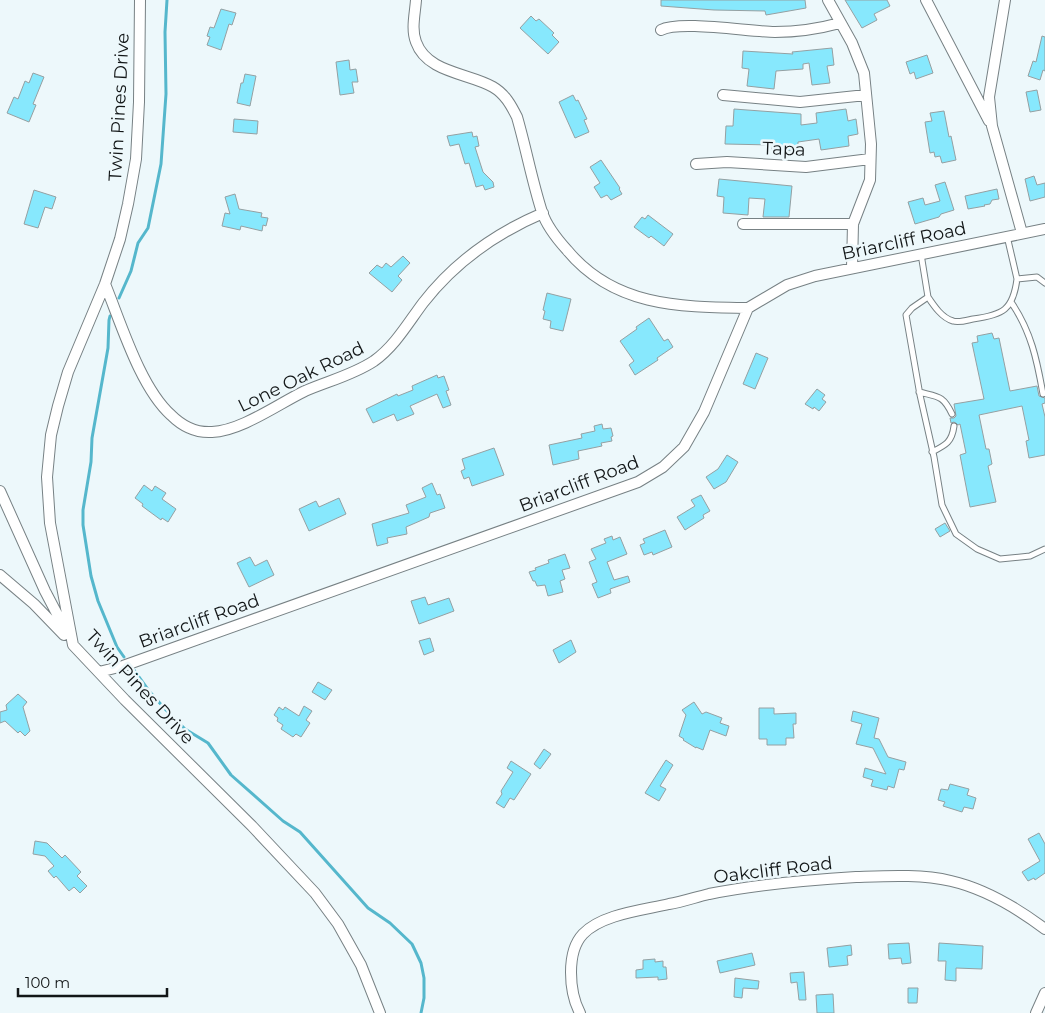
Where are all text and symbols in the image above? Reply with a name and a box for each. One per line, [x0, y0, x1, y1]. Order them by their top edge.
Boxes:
street label: Twin Pines Drive [104, 32, 134, 182]
street label: Tapa [762, 137, 806, 161]
street label: Briarcliff Road [840, 217, 968, 265]
street label: Lone Oak Road [234, 337, 368, 417]
street label: Briarcliff Road [516, 451, 642, 517]
street label: Briarcliff Road [136, 589, 262, 653]
street label: Twin Pines Drive [81, 625, 199, 749]
street label: Oakcliff Road [712, 852, 834, 888]
scale bar [18, 966, 166, 998]
text: 100 m [25, 973, 70, 992]

